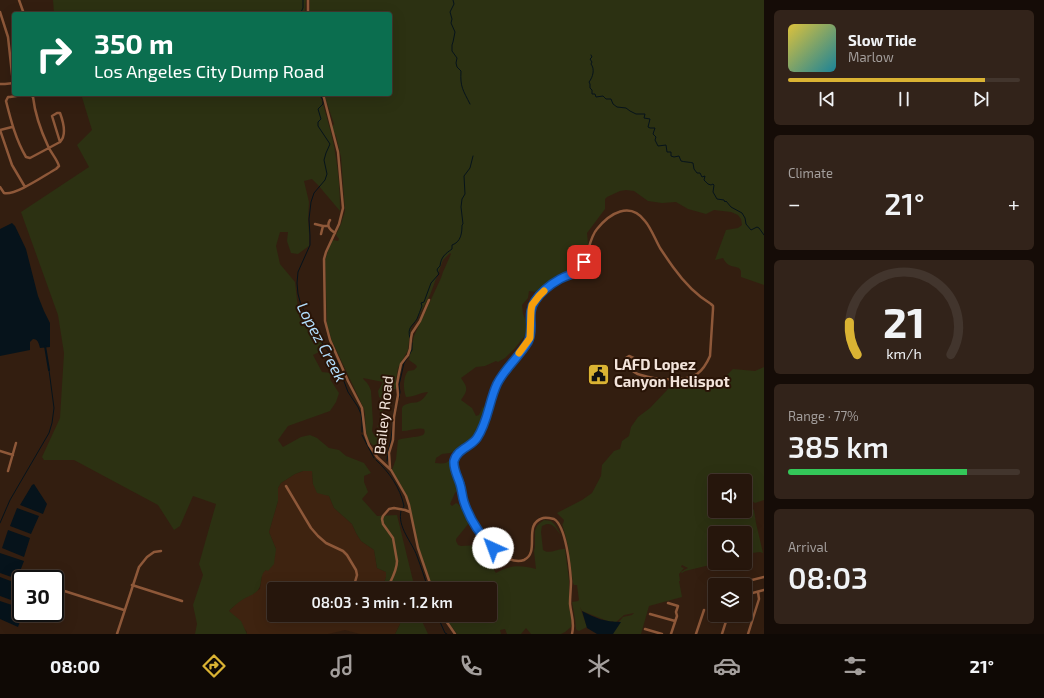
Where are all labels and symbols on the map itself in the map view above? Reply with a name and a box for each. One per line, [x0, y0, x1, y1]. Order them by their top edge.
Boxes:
pin [567, 245, 601, 279]
water label: Lopez Creek [294, 299, 351, 385]
place label: LAFD Lopez Canyon Helispot [614, 355, 730, 391]
public building icon: LAFD Lopez Canyon Helispot [586, 361, 612, 387]
street label: Bailey Road [370, 375, 396, 455]
position arrow [472, 527, 514, 569]
speed limit sign: 30 [12, 570, 64, 622]

